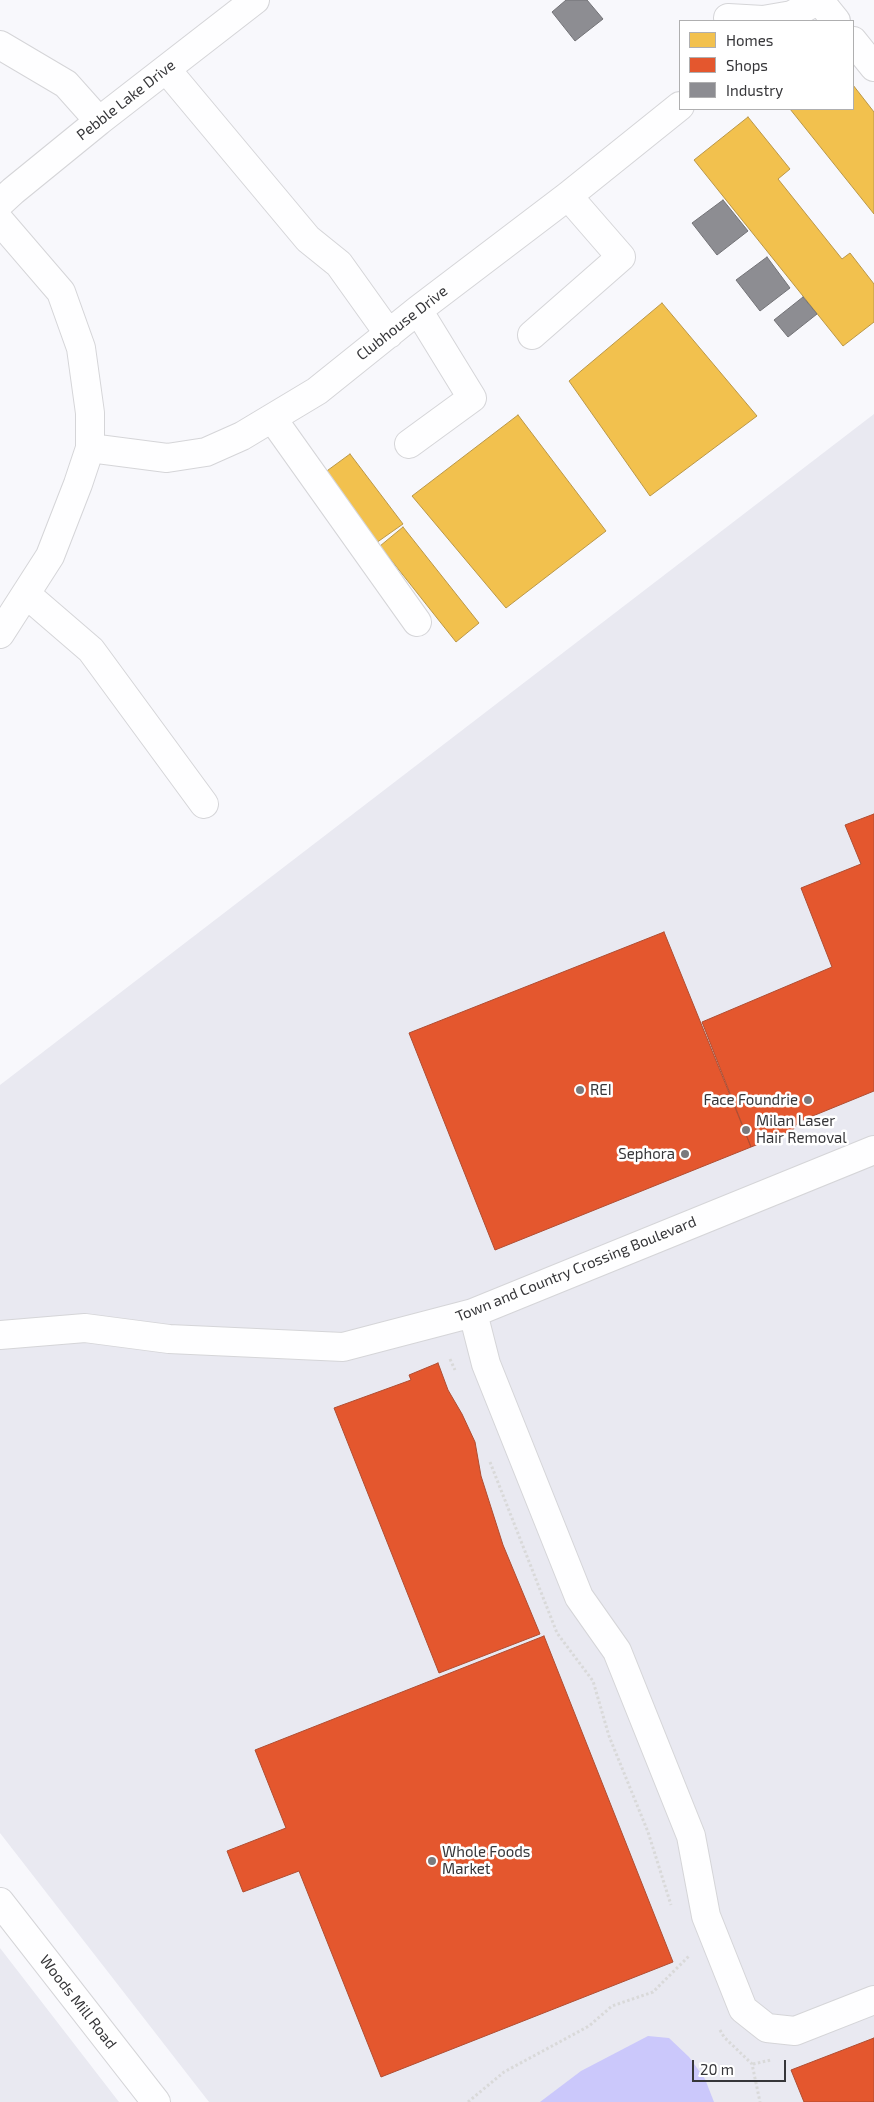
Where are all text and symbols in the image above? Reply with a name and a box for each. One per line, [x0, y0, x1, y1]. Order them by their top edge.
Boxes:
legend [679, 20, 854, 110]
text: Homes [726, 31, 773, 49]
street label: Pebble Lake Drive [73, 56, 179, 144]
text: Shops [726, 56, 768, 74]
text: Industry [726, 81, 783, 99]
street label: Clubhouse Drive [353, 282, 451, 364]
place label: REI [590, 1081, 612, 1099]
marker: REI [574, 1084, 586, 1096]
place label: Face Foundrie [703, 1091, 798, 1109]
marker: Face Foundrie [802, 1094, 814, 1106]
place label: Milan Laser Hair Removal [756, 1112, 847, 1147]
marker: Milan Laser Hair Removal [740, 1124, 752, 1136]
place label: Sephora [618, 1145, 675, 1163]
marker: Sephora [679, 1148, 691, 1160]
street label: Town and Country Crossing Boulevard [453, 1212, 699, 1326]
place label: Whole Foods Market [442, 1843, 530, 1878]
marker: Whole Foods Market [426, 1855, 438, 1867]
street label: Woods Mill Road [36, 1951, 120, 2053]
scale bar [694, 2050, 788, 2082]
text: 20 m [700, 2060, 734, 2078]

